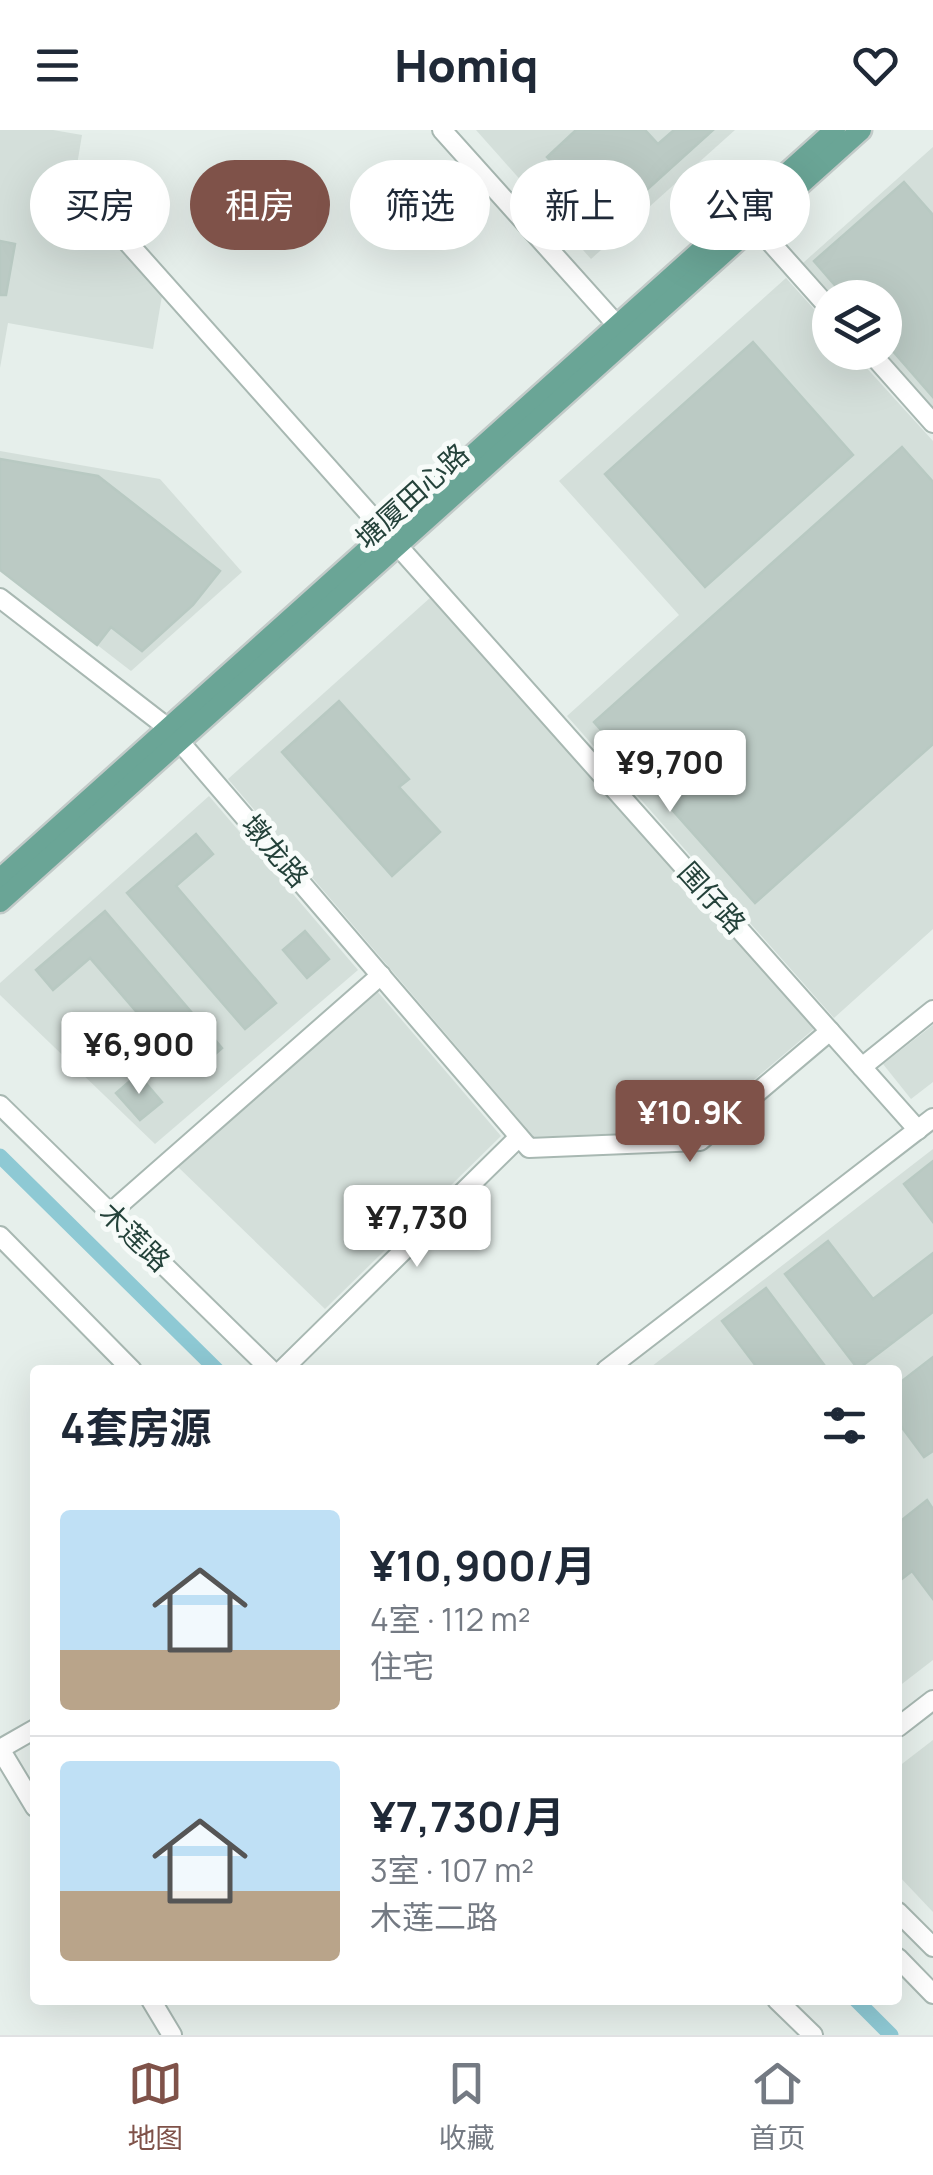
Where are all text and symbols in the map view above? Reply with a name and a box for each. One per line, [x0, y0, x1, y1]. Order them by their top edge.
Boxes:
text: Homiq [395, 34, 538, 96]
icon: menu [30, 38, 85, 93]
icon: heart [848, 38, 903, 93]
chip: 买房 [30, 160, 170, 250]
chip: 租房 [190, 160, 330, 250]
chip: 筛选 [350, 160, 490, 250]
chip: 新上 [510, 160, 650, 250]
chip: 公寓 [670, 160, 810, 250]
map controls [812, 280, 902, 370]
button: layers [812, 280, 902, 370]
street label: 塘厦田心路 [347, 434, 476, 556]
pin: ¥9,700 [589, 730, 751, 815]
text: ¥9,700 [616, 740, 724, 784]
street label: 墩龙路 [234, 806, 318, 895]
street label: 围仔路 [671, 853, 755, 941]
pin: ¥6,900 [58, 1012, 220, 1097]
text: ¥6,900 [83, 1022, 195, 1066]
pin: ¥10.9K [609, 1080, 771, 1165]
text: ¥10.9K [638, 1090, 742, 1134]
pin: ¥7,730 [336, 1185, 498, 1270]
street label: 木莲路 [92, 1193, 179, 1279]
text: ¥7,730 [366, 1195, 468, 1239]
text: 4套房源 [60, 1398, 212, 1456]
icon: filters [817, 1398, 872, 1453]
text: ¥10,900/月 [370, 1536, 596, 1594]
icon: home [140, 1550, 260, 1670]
text: 4室 · 112 m² [370, 1597, 530, 1641]
text: 住宅 [370, 1644, 434, 1688]
text: ¥7,730/月 [370, 1787, 565, 1845]
icon: home [140, 1801, 260, 1921]
text: 3室 · 107 m² [370, 1848, 534, 1892]
text: 木莲二路 [370, 1895, 498, 1939]
tab: 地图 [127, 2056, 184, 2156]
tab: 收藏 [438, 2056, 495, 2156]
tab: 首页 [749, 2056, 806, 2156]

